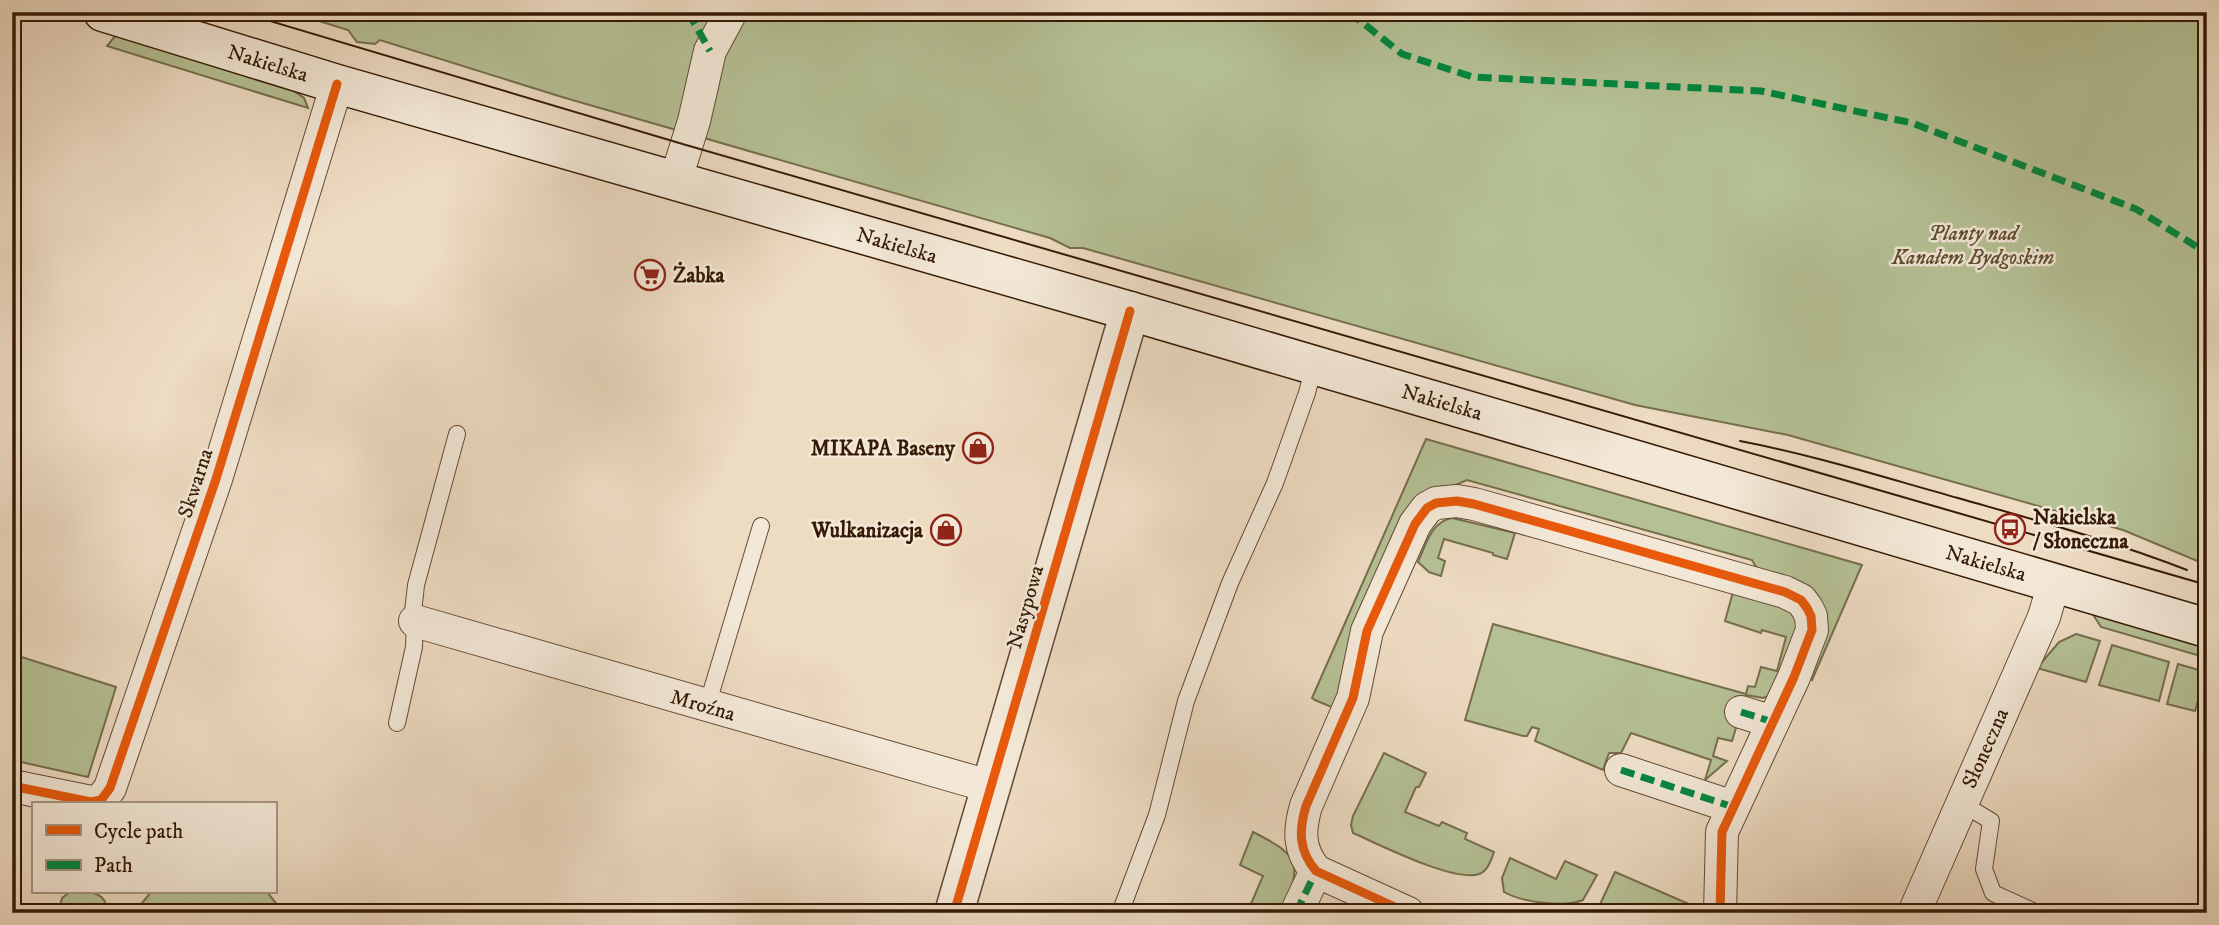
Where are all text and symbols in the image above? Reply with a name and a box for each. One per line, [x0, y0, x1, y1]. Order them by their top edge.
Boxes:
street label: Nakielska [224, 39, 311, 89]
park label: Planty nad Kanałem Bydgoskim [1891, 221, 2054, 271]
street label: Nakielska [853, 222, 940, 270]
supermarket icon: Żabka [633, 258, 667, 292]
place label: Żabka [673, 261, 726, 289]
street label: Nakielska [1398, 379, 1485, 427]
shop icon: MIKAPA Baseny [961, 431, 995, 465]
place label: MIKAPA Baseny [811, 436, 956, 462]
street label: Skwarna [173, 445, 219, 521]
place label: Nakielska / Słoneczna [2032, 505, 2129, 555]
bus stop icon: Nakielska / Słoneczna [1993, 512, 2027, 546]
shop icon: Wulkanizacja [929, 513, 963, 547]
place label: Wulkanizacja [811, 518, 924, 545]
street label: Nakielska [1942, 540, 2029, 588]
street label: Nasypowa [1002, 562, 1050, 652]
street label: Mroźna [667, 684, 738, 728]
street label: Słoneczna [1957, 704, 2015, 793]
legend [32, 802, 276, 894]
text: Cycle path [94, 819, 183, 845]
text: Path [94, 853, 133, 879]

